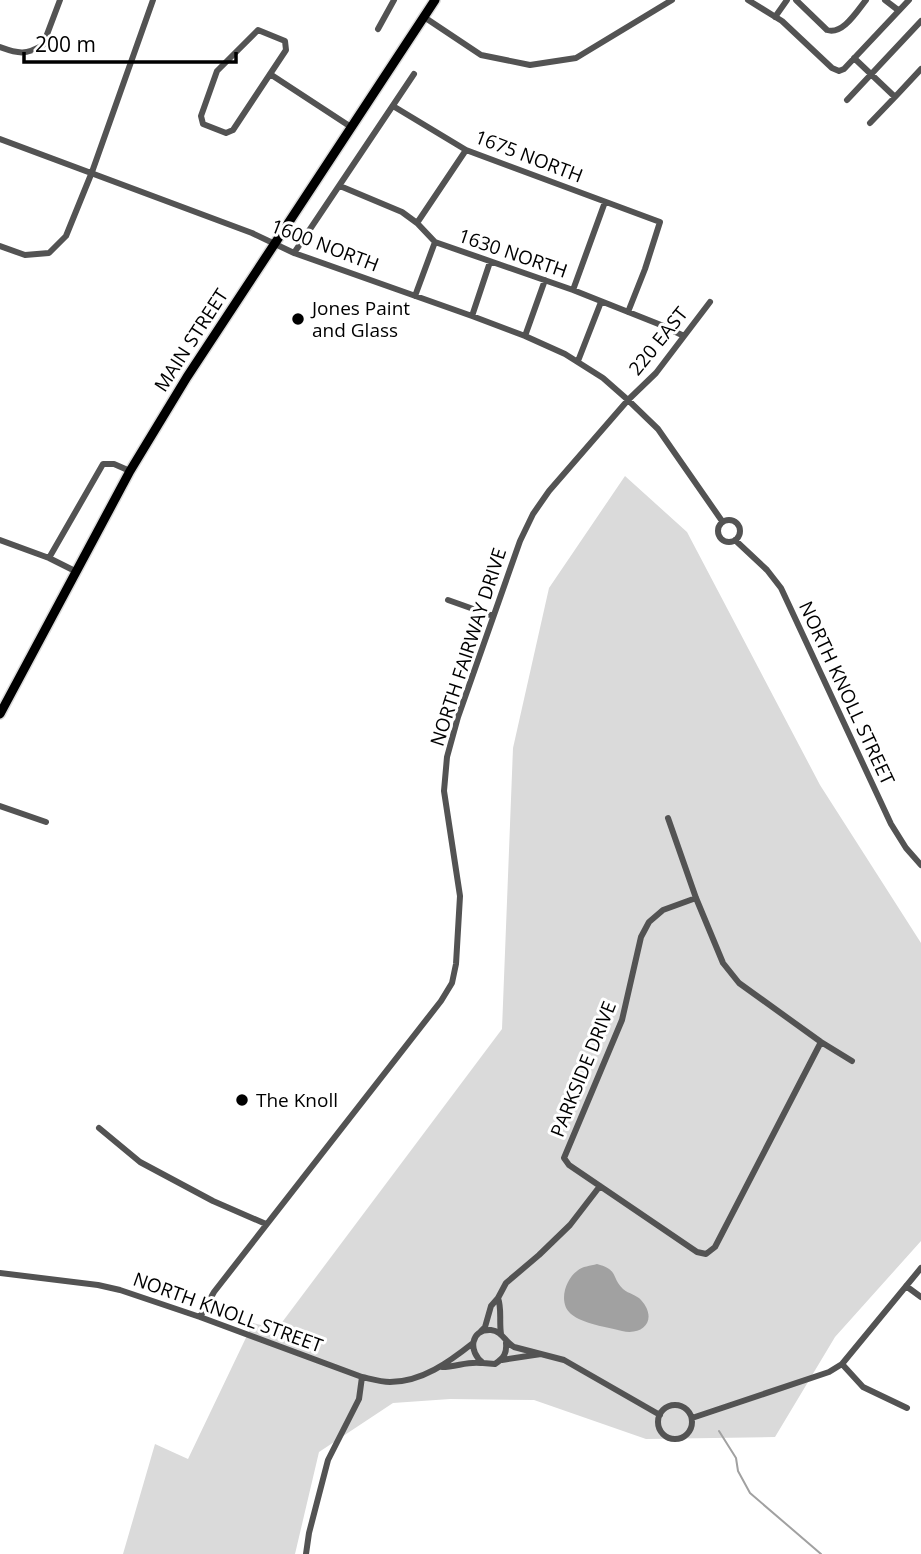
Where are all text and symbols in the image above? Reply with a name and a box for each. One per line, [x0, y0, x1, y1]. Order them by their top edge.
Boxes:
scale bar [24, 21, 236, 65]
text: 200 m [35, 30, 96, 58]
street label: 1675 NORTH [471, 123, 587, 189]
street label: 1600 NORTH [267, 212, 383, 278]
street label: 1630 NORTH [455, 222, 571, 284]
street label: MAIN STREET [148, 283, 234, 396]
place label: Jones Paint and Glass [310, 295, 410, 343]
street label: 220 EAST [622, 301, 694, 381]
marker: Jones Paint and Glass [290, 311, 306, 327]
street label: NORTH FAIRWAY DRIVE [424, 545, 512, 749]
street label: NORTH KNOLL STREET [793, 597, 901, 790]
street label: PARKSIDE DRIVE [544, 997, 622, 1141]
place label: The Knoll [256, 1087, 338, 1113]
marker: The Knoll [234, 1092, 250, 1108]
street label: NORTH KNOLL STREET [130, 1266, 327, 1359]

